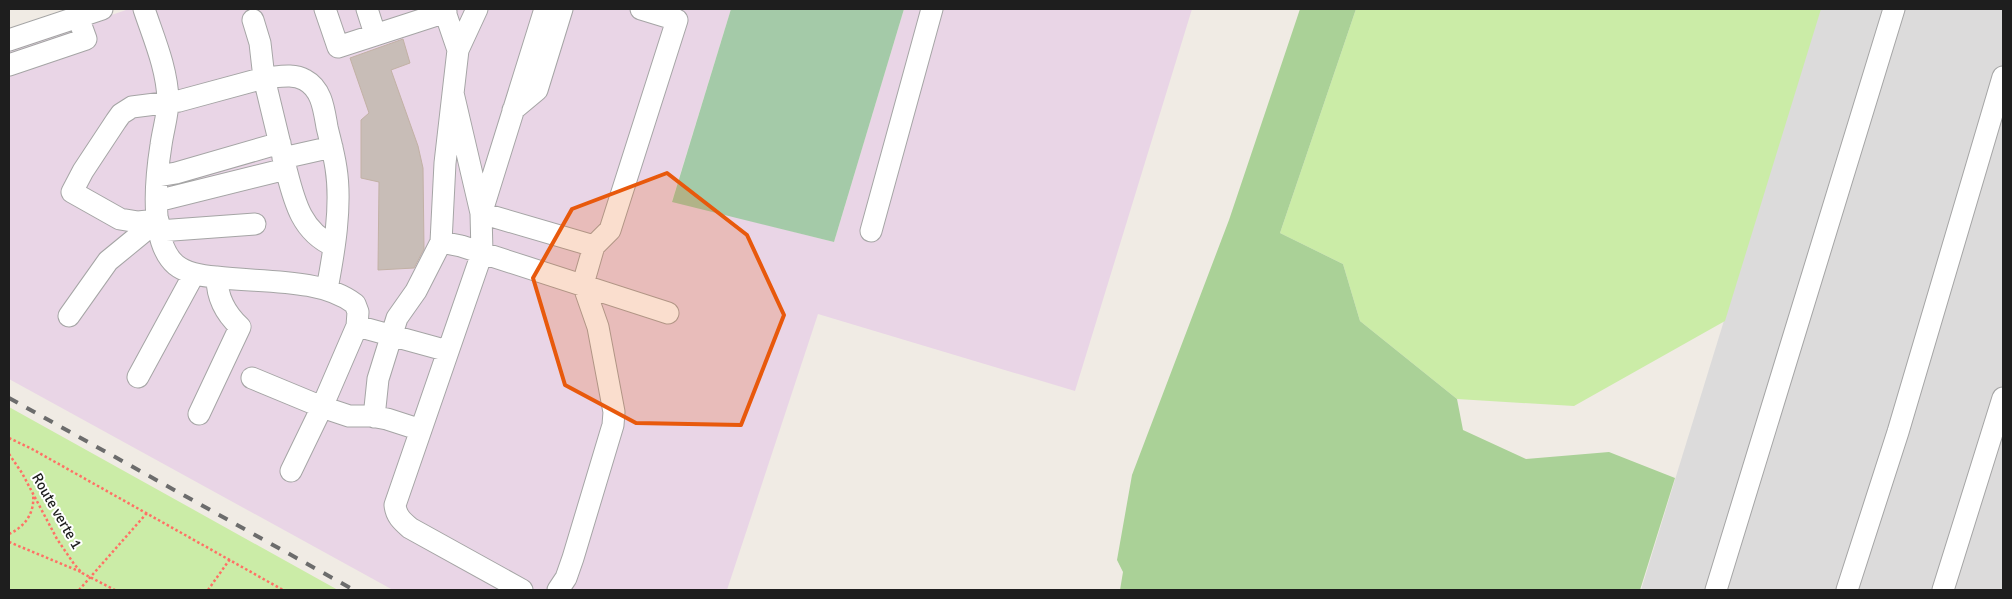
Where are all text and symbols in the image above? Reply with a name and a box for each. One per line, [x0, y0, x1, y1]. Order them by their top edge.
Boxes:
street label: Route verte 1 [28, 470, 86, 552]

